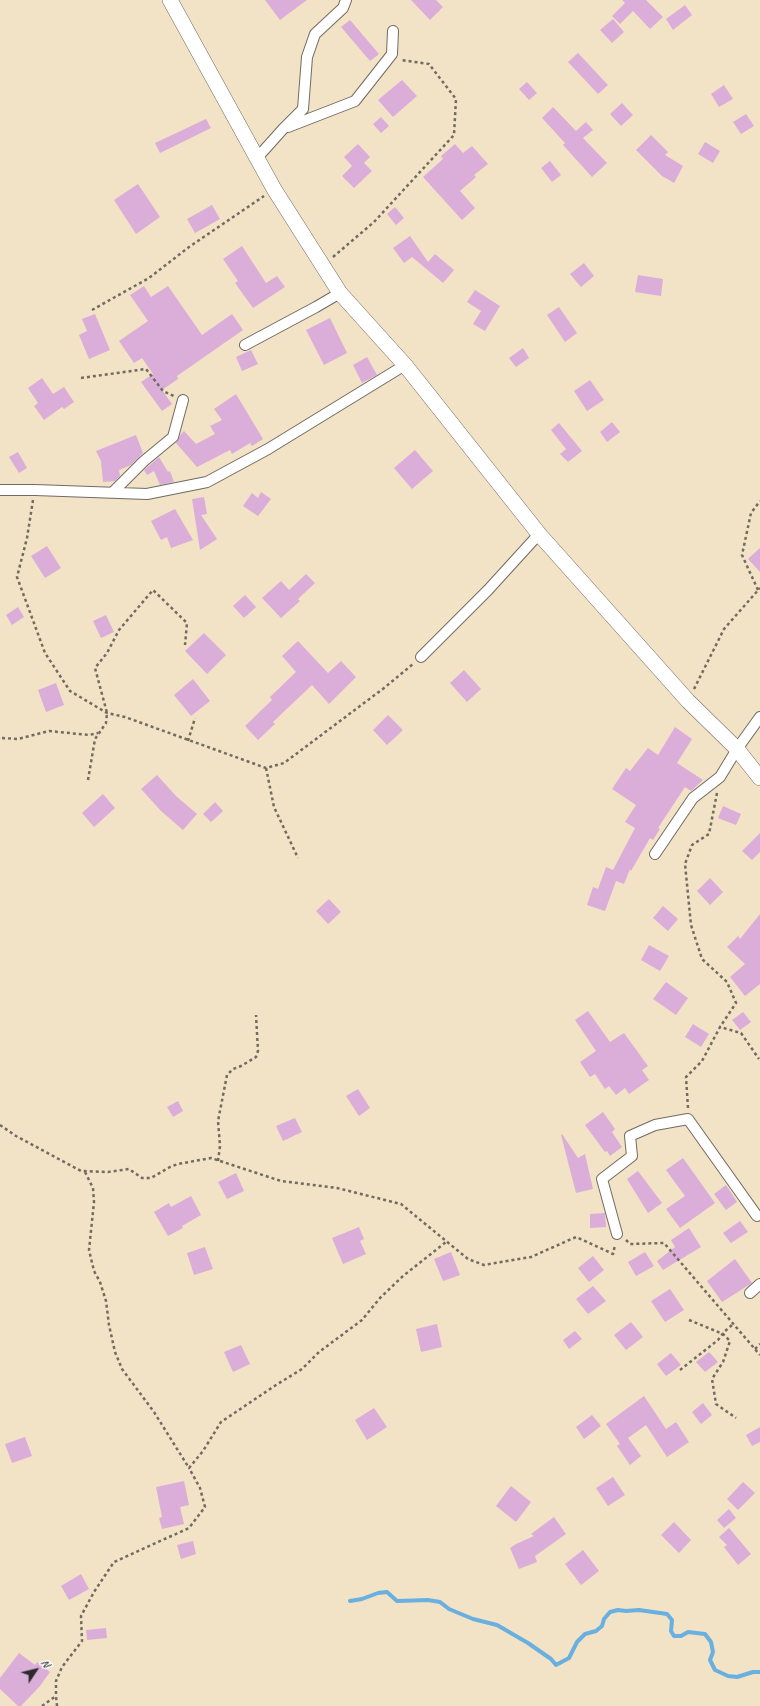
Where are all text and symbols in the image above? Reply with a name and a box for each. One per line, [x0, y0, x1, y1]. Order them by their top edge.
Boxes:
north arrow [16, 1650, 56, 1690]
text: N [38, 1656, 54, 1670]

